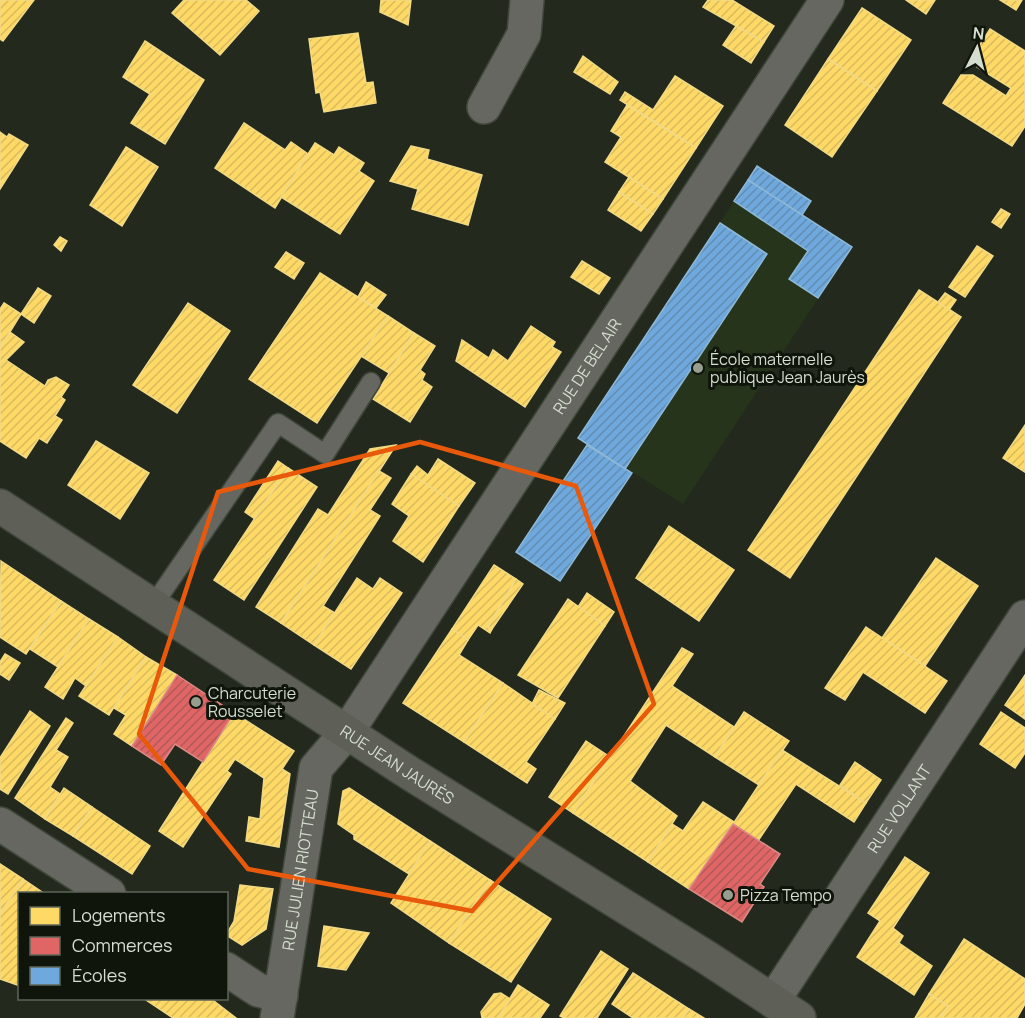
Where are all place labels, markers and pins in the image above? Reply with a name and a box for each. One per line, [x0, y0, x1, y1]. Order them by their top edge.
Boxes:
place label: École maternelle publique Jean Jaurès [710, 348, 865, 388]
marker: École maternelle publique Jean Jaurès [691, 361, 705, 375]
place label: Charcuterie Rousselet [208, 682, 296, 722]
marker: Charcuterie Rousselet [189, 695, 203, 709]
place label: Pizza Tempo [740, 884, 832, 906]
marker: Pizza Tempo [721, 888, 735, 902]

